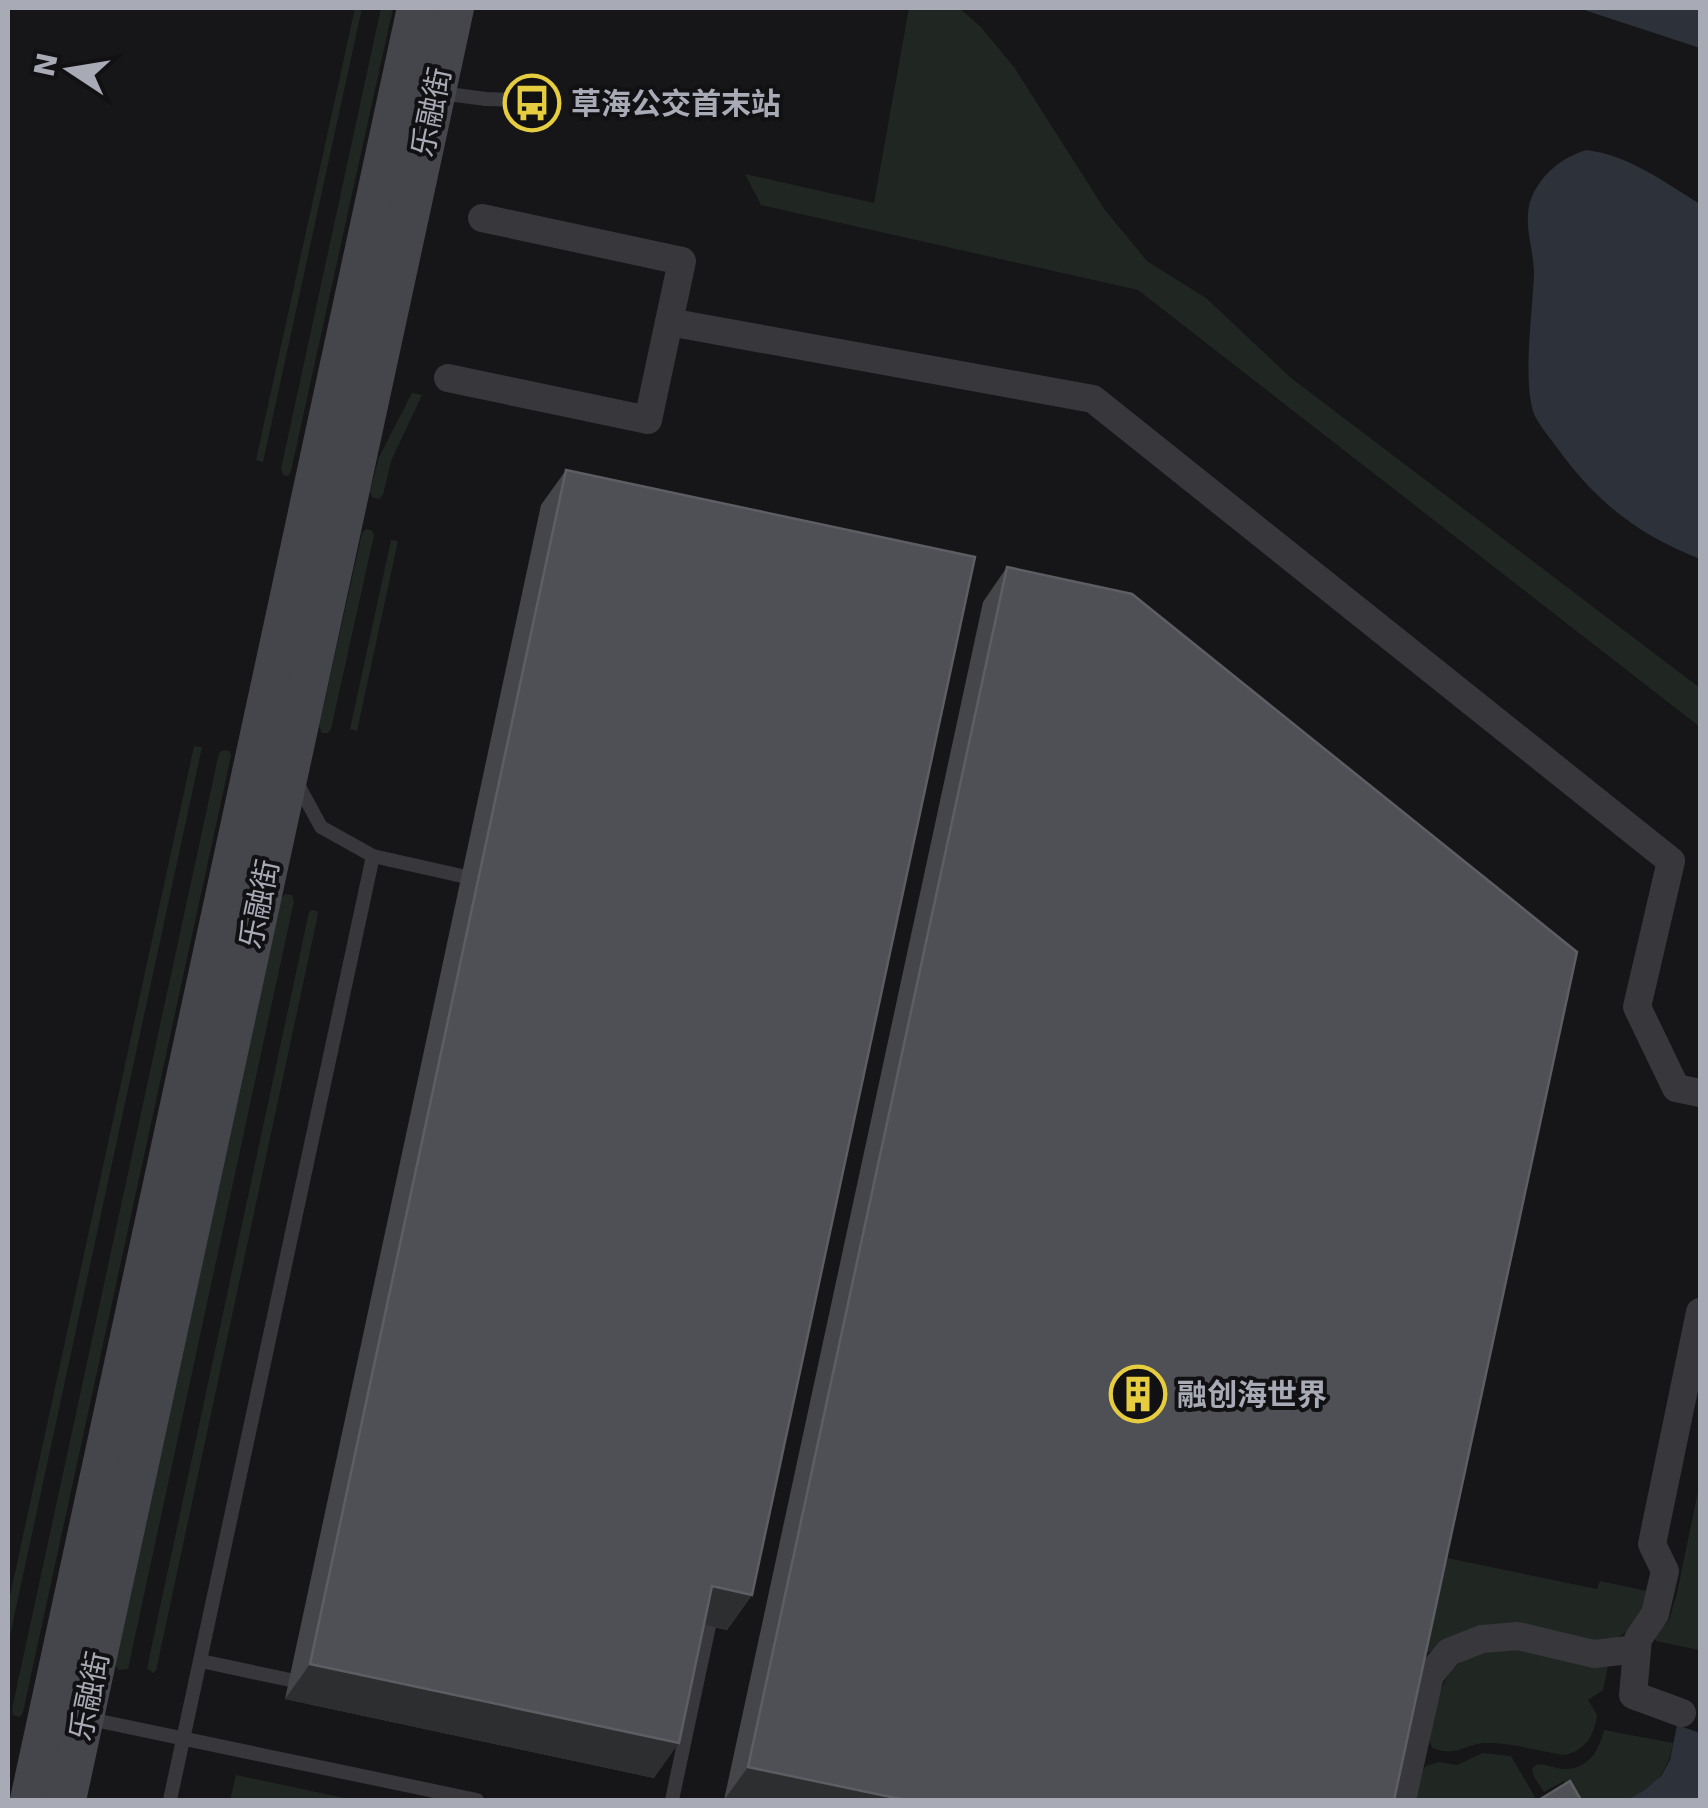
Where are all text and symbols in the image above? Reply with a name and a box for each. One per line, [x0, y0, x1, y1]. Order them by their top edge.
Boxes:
north arrow [20, 20, 120, 120]
text: N [27, 50, 65, 80]
street label: 乐融街 [405, 64, 457, 160]
bus stop icon: 草海公交首末站 [502, 73, 562, 133]
place label: 草海公交首末站 [571, 86, 781, 121]
street label: 乐融街 [233, 856, 285, 952]
building icon: 融创海世界 [1108, 1364, 1168, 1424]
place label: 融创海世界 [1177, 1377, 1327, 1412]
street label: 乐融街 [63, 1648, 115, 1744]

